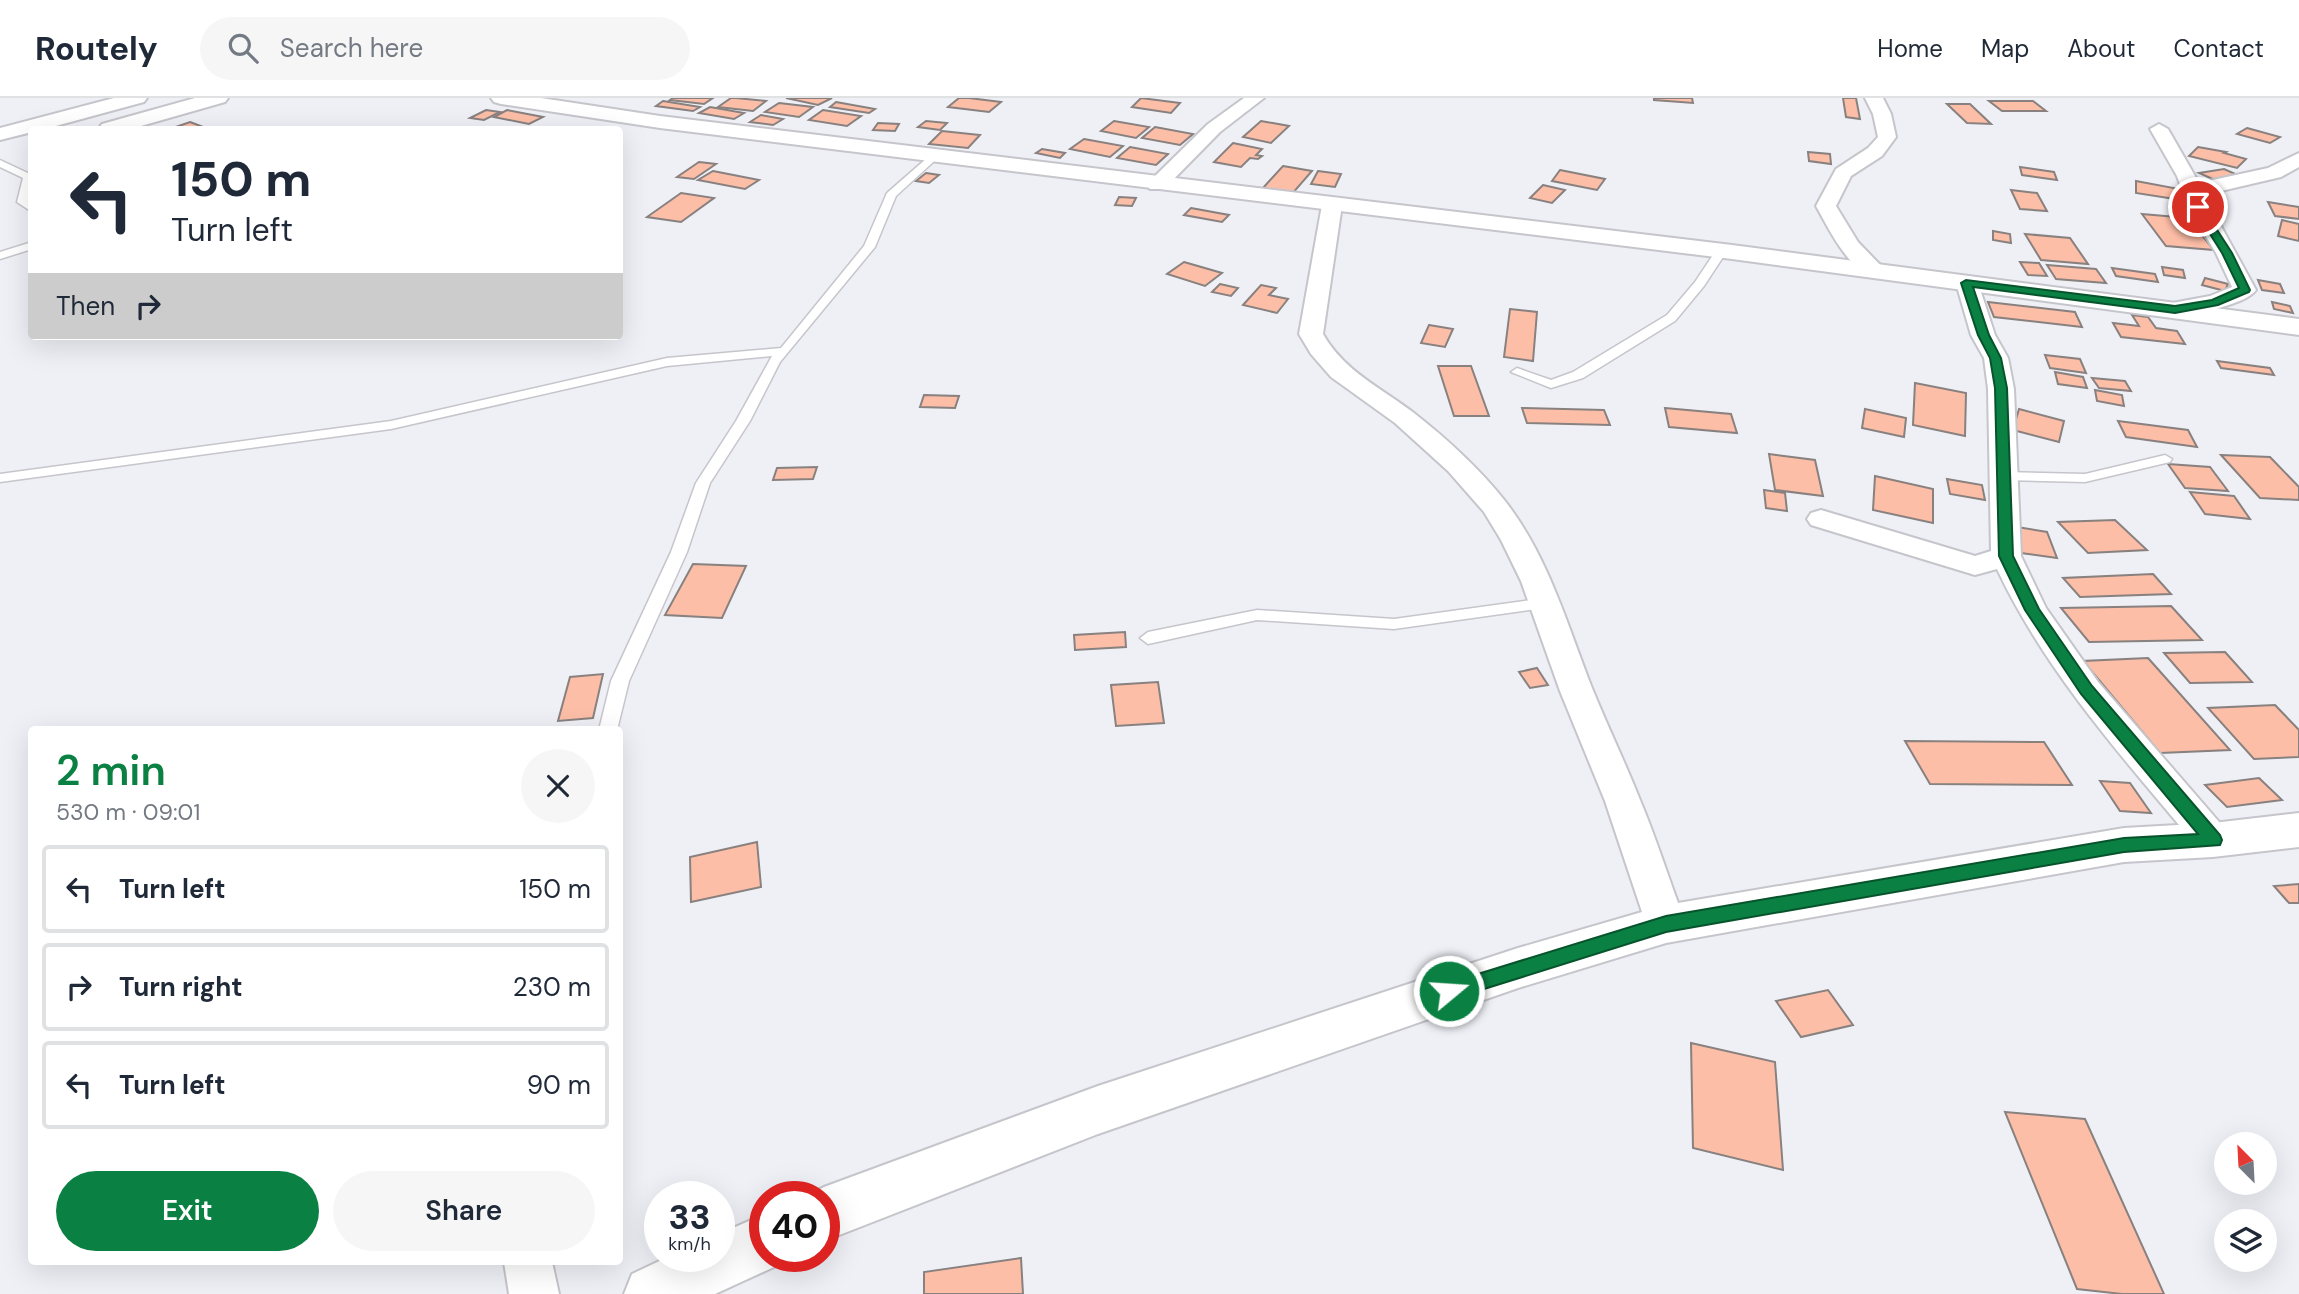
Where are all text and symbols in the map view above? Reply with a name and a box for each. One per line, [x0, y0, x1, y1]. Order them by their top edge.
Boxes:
search box [200, 17, 690, 80]
text: Routely [35, 27, 158, 70]
icon: search [224, 29, 262, 67]
text: Search here [280, 31, 423, 65]
text: Home [1877, 33, 1943, 64]
text: Map [1981, 33, 2029, 64]
text: About [2067, 33, 2136, 64]
text: Contact [2174, 33, 2264, 64]
text: 150 m [171, 147, 311, 211]
icon: left [56, 154, 147, 245]
pin [2168, 177, 2228, 237]
icon: arrive [2179, 188, 2217, 226]
text: Turn left [171, 209, 293, 251]
icon: right [129, 287, 167, 325]
text: Then [56, 289, 115, 323]
text: 2 min [56, 743, 166, 798]
button: close [521, 749, 595, 823]
text: 530 m · 09:01 [56, 797, 201, 827]
icon: left [60, 870, 98, 908]
text: Turn left [119, 872, 226, 906]
text: 150 m [519, 872, 591, 906]
position arrow [1412, 954, 1486, 1028]
icon: right [60, 968, 98, 1006]
text: Turn right [119, 970, 243, 1004]
text: 230 m [513, 970, 591, 1004]
icon: left [60, 1066, 98, 1104]
text: Turn left [119, 1068, 226, 1102]
text: 90 m [527, 1068, 591, 1102]
north arrow [2214, 1132, 2277, 1195]
map controls [2214, 1132, 2277, 1272]
button: Exit [56, 1171, 319, 1251]
button: Share [333, 1171, 595, 1251]
speed limit sign: 40 [749, 1181, 840, 1272]
text: 33 [668, 1194, 711, 1240]
button: layers [2214, 1209, 2277, 1272]
text: km/h [668, 1232, 711, 1256]

